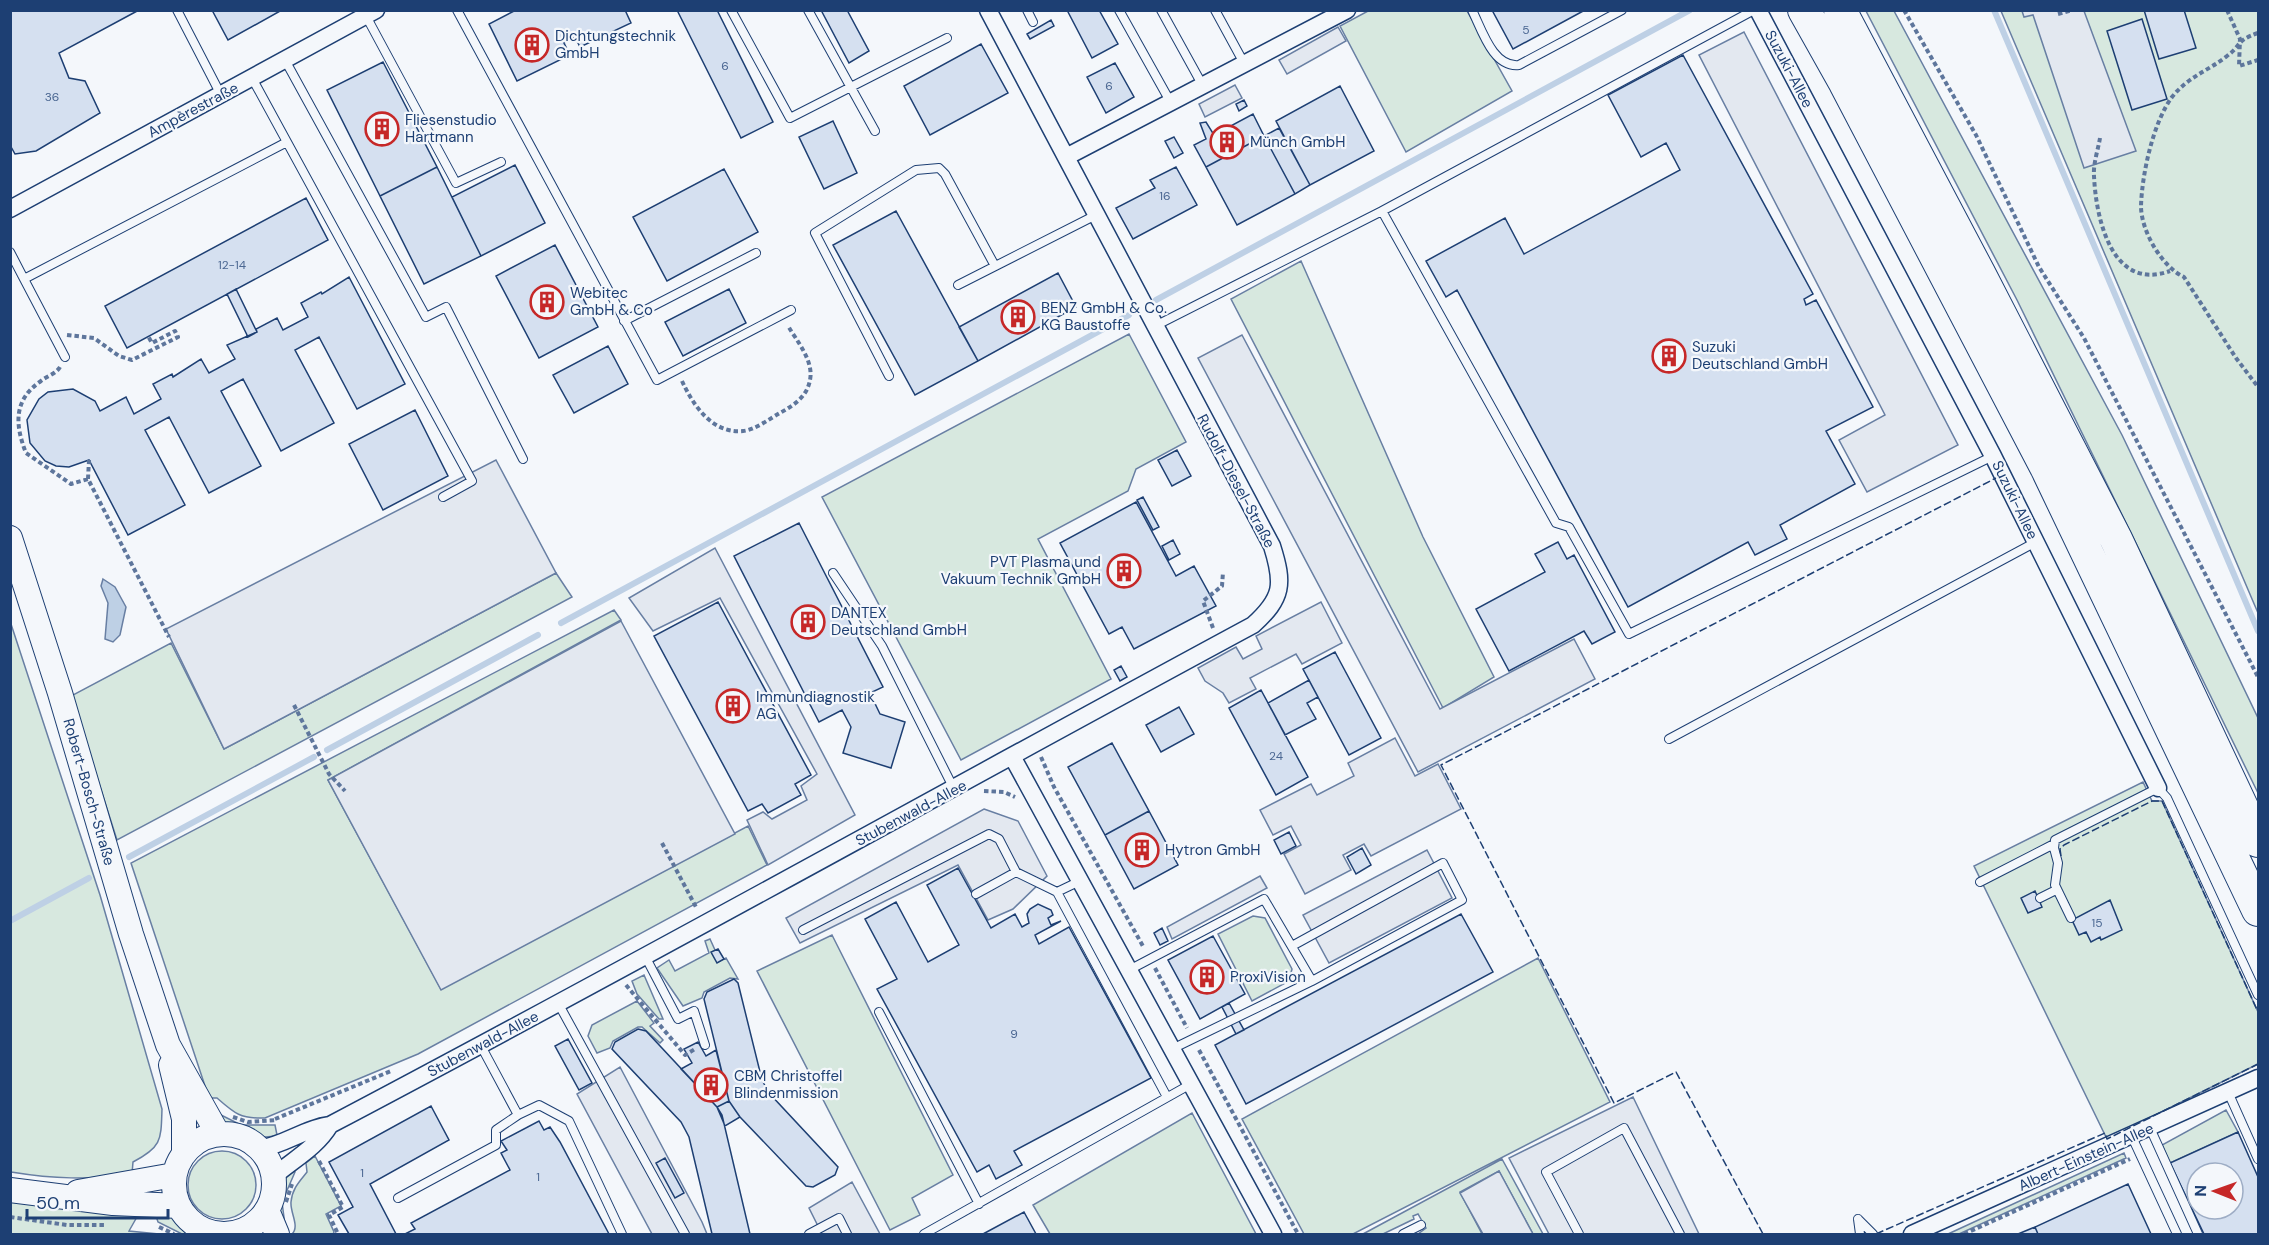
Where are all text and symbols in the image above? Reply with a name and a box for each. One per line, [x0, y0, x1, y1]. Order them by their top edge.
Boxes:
house number: 5 [1522, 22, 1530, 38]
place label: Dichtungstechnik GmbH [555, 26, 676, 63]
building icon: Dichtungstechnik GmbH [514, 27, 550, 63]
street label: Suzuki-Allee [1760, 27, 1818, 111]
house number: 6 [721, 58, 729, 74]
street label: Ampèrestraße [144, 78, 242, 142]
house number: 6 [1105, 78, 1113, 94]
house number: 36 [45, 89, 59, 105]
place label: Fliesenstudio Hartmann [405, 110, 497, 147]
building icon: Fliesenstudio Hartmann [364, 111, 400, 147]
building icon: Münch GmbH [1209, 124, 1245, 160]
place label: Münch GmbH [1250, 132, 1345, 152]
house number: 16 [1159, 188, 1171, 204]
house number: 12-14 [218, 257, 246, 273]
place label: Webitec GmbH & Co [570, 283, 653, 320]
building icon: Webitec GmbH & Co [529, 284, 565, 320]
place label: BENZ GmbH & Co. KG Baustoffe [1041, 298, 1167, 335]
building icon: BENZ GmbH & Co. KG Baustoffe [1000, 299, 1036, 335]
place label: Suzuki Deutschland GmbH [1692, 337, 1828, 374]
building icon: Suzuki Deutschland GmbH [1651, 338, 1687, 374]
street label: Rudolf-Diesel-Straße [1192, 411, 1280, 551]
street label: Suzuki-Allee [1987, 457, 2043, 543]
place label: PVT Plasma und Vakuum Technik GmbH [941, 552, 1101, 589]
building icon: PVT Plasma und Vakuum Technik GmbH [1106, 553, 1142, 589]
place label: DANTEX Deutschland GmbH [831, 603, 967, 640]
building icon: DANTEX Deutschland GmbH [790, 604, 826, 640]
place label: Immundiagnostik AG [756, 687, 875, 724]
building icon: Immundiagnostik AG [715, 688, 751, 724]
street label: Robert-Bosch-Straße [58, 716, 120, 868]
house number: 24 [1269, 748, 1283, 764]
street label: Stubenwald-Allee [852, 775, 970, 851]
building icon: Hytron GmbH [1124, 832, 1160, 868]
place label: Hytron GmbH [1165, 840, 1261, 860]
house number: 15 [2091, 915, 2103, 931]
building icon: ProxiVision [1189, 959, 1225, 995]
place label: ProxiVision [1230, 967, 1306, 987]
street label: Stubenwald-Allee [424, 1006, 542, 1082]
house number: 9 [1010, 1026, 1018, 1042]
place label: CBM Christoffel Blindenmission [734, 1066, 842, 1103]
building icon: CBM Christoffel Blindenmission [693, 1067, 729, 1103]
street label: Albert-Einstein-Allee [2015, 1118, 2157, 1196]
north arrow [2185, 1161, 2245, 1221]
house number: 1 [360, 1165, 364, 1181]
house number: 1 [536, 1169, 540, 1185]
scale bar [27, 1182, 168, 1220]
text: N [2190, 1185, 2211, 1197]
text: 50 m [36, 1191, 80, 1215]

